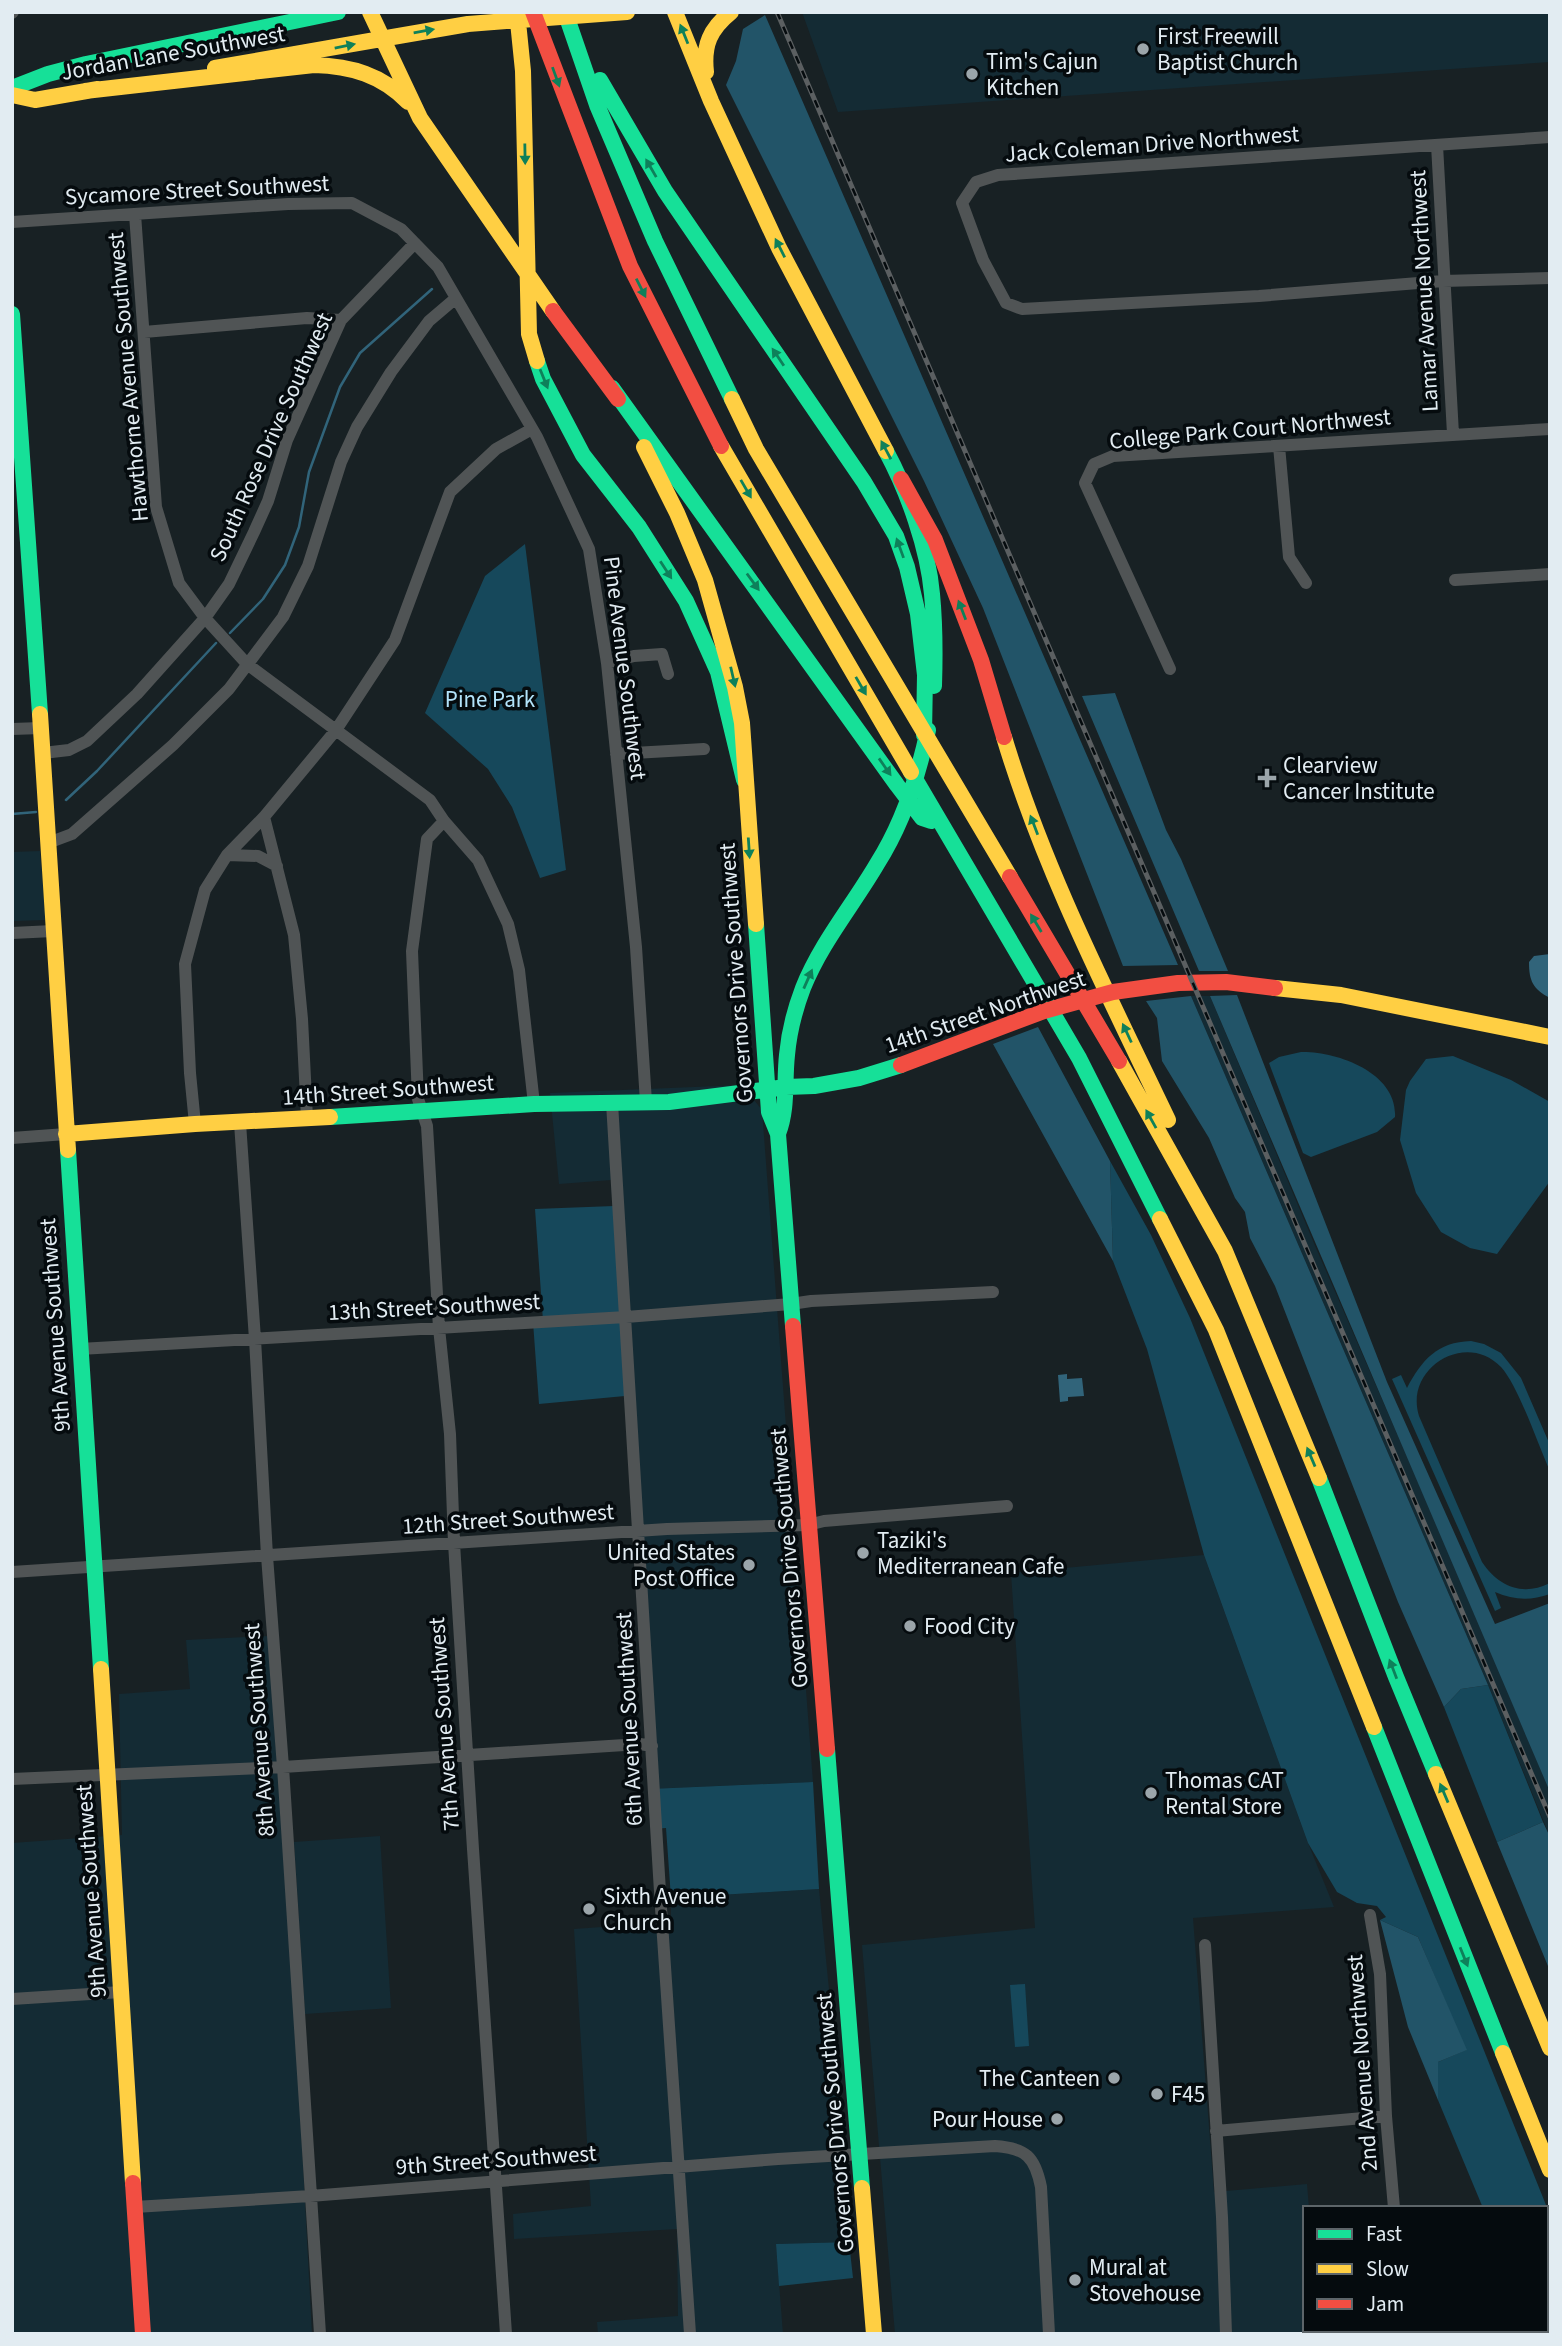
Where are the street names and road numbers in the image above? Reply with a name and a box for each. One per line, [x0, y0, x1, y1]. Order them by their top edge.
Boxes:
street label: Jordan Lane Southwest [59, 17, 288, 89]
street label: Jack Coleman Drive Northwest [1004, 117, 1300, 171]
street label: Sycamore Street Southwest [64, 167, 330, 213]
street label: Lamar Avenue Northwest [1401, 169, 1447, 413]
street label: Hawthorne Avenue Southwest [99, 231, 157, 523]
street label: South Rose Drive Southwest [201, 307, 341, 567]
street label: College Park Court Northwest [1108, 400, 1392, 458]
street label: Pine Avenue Southwest [595, 554, 655, 782]
street label: Governors Drive Southwest [710, 842, 762, 1104]
street label: 14th Street Northwest [880, 962, 1090, 1062]
street label: 14th Street Southwest [281, 1066, 495, 1114]
street label: 9th Avenue Southwest [31, 1217, 79, 1433]
street label: 13th Street Southwest [327, 1285, 541, 1329]
street label: Governors Drive Southwest [761, 1427, 817, 1689]
street label: 12th Street Southwest [401, 1495, 615, 1543]
street label: 6th Avenue Southwest [607, 1611, 651, 1827]
street label: 7th Avenue Southwest [420, 1616, 468, 1832]
street label: 8th Avenue Southwest [235, 1622, 283, 1838]
street label: 9th Avenue Southwest [67, 1783, 115, 1999]
street label: 2nd Avenue Northwest [1338, 1953, 1386, 2173]
street label: Governors Drive Southwest [807, 1992, 863, 2254]
street label: 9th Street Southwest [395, 2137, 598, 2183]

